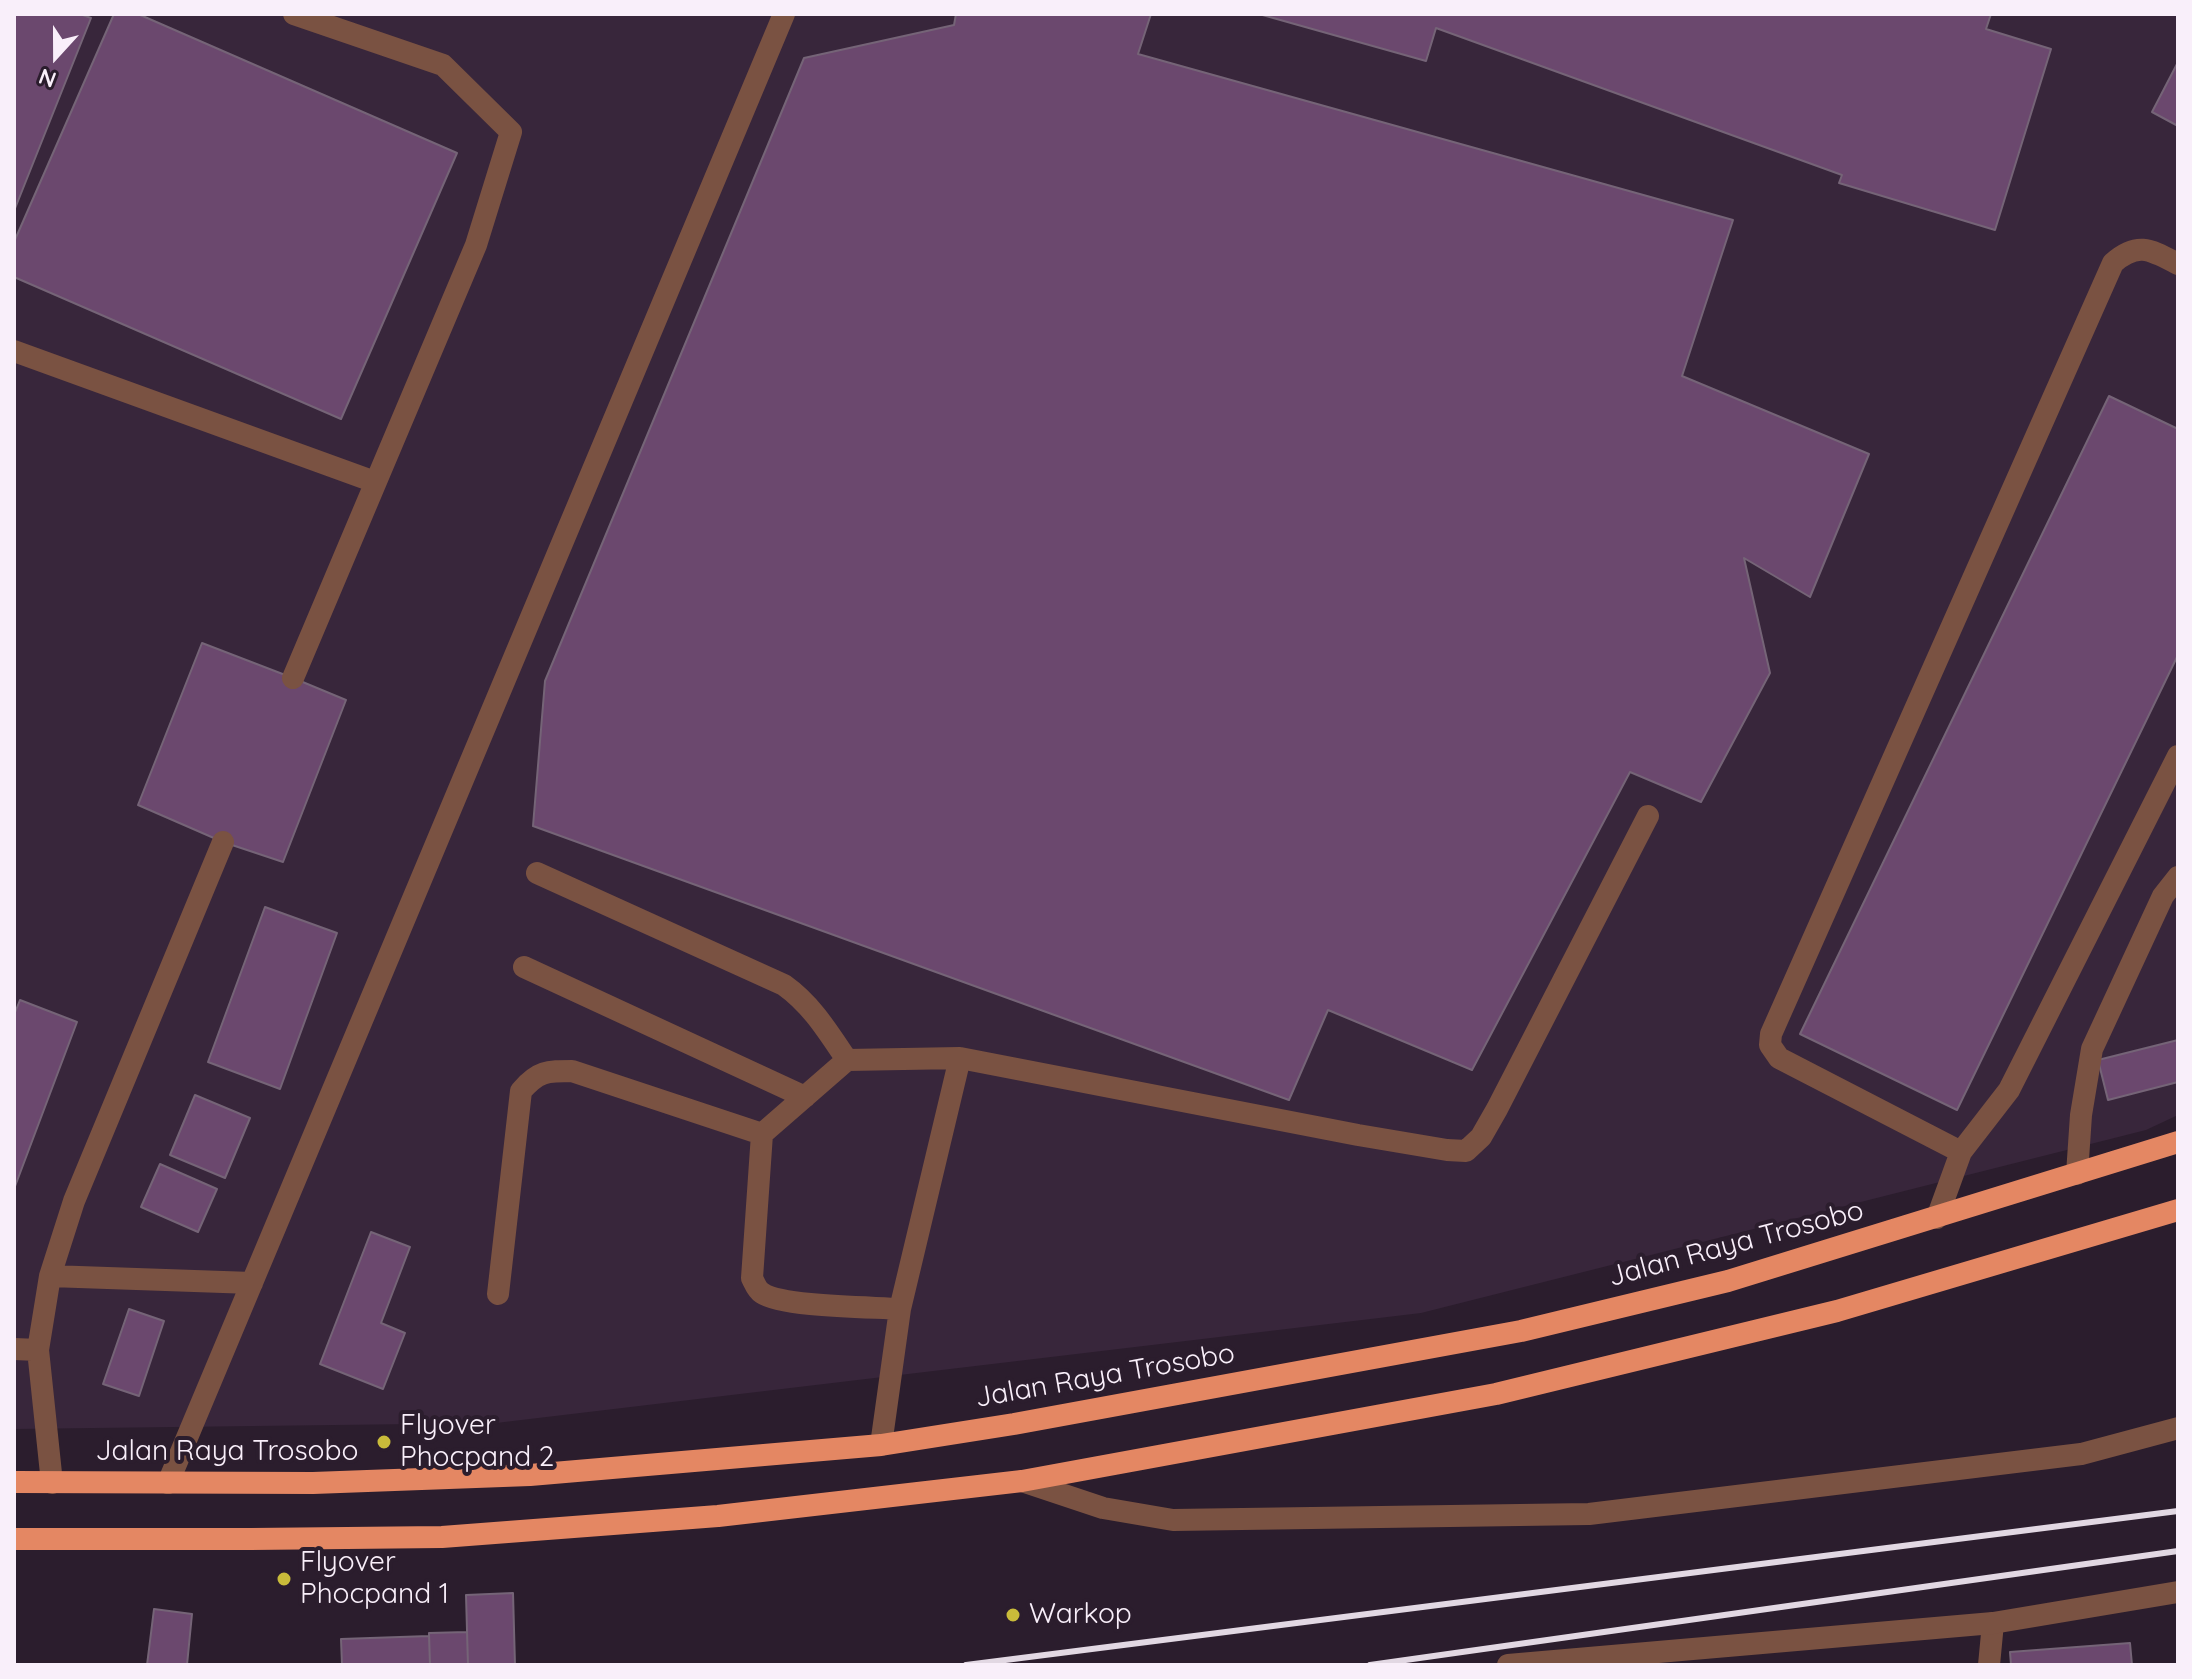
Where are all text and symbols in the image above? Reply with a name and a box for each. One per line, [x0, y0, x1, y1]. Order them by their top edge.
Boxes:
north arrow [16, 16, 96, 96]
text: N [35, 62, 60, 94]
street label: Jalan Raya Trosobo [1605, 1194, 1867, 1294]
street label: Jalan Raya Trosobo [973, 1337, 1237, 1415]
place label: Flyover Phocpand 2 [400, 1409, 554, 1475]
marker: Flyover Phocpand 2 [375, 1433, 393, 1451]
street label: Jalan Raya Trosobo [96, 1435, 358, 1469]
place label: Flyover Phocpand 1 [300, 1546, 449, 1612]
marker: Flyover Phocpand 1 [275, 1570, 293, 1588]
place label: Warkop [1029, 1598, 1132, 1632]
marker: Warkop [1004, 1606, 1022, 1624]

